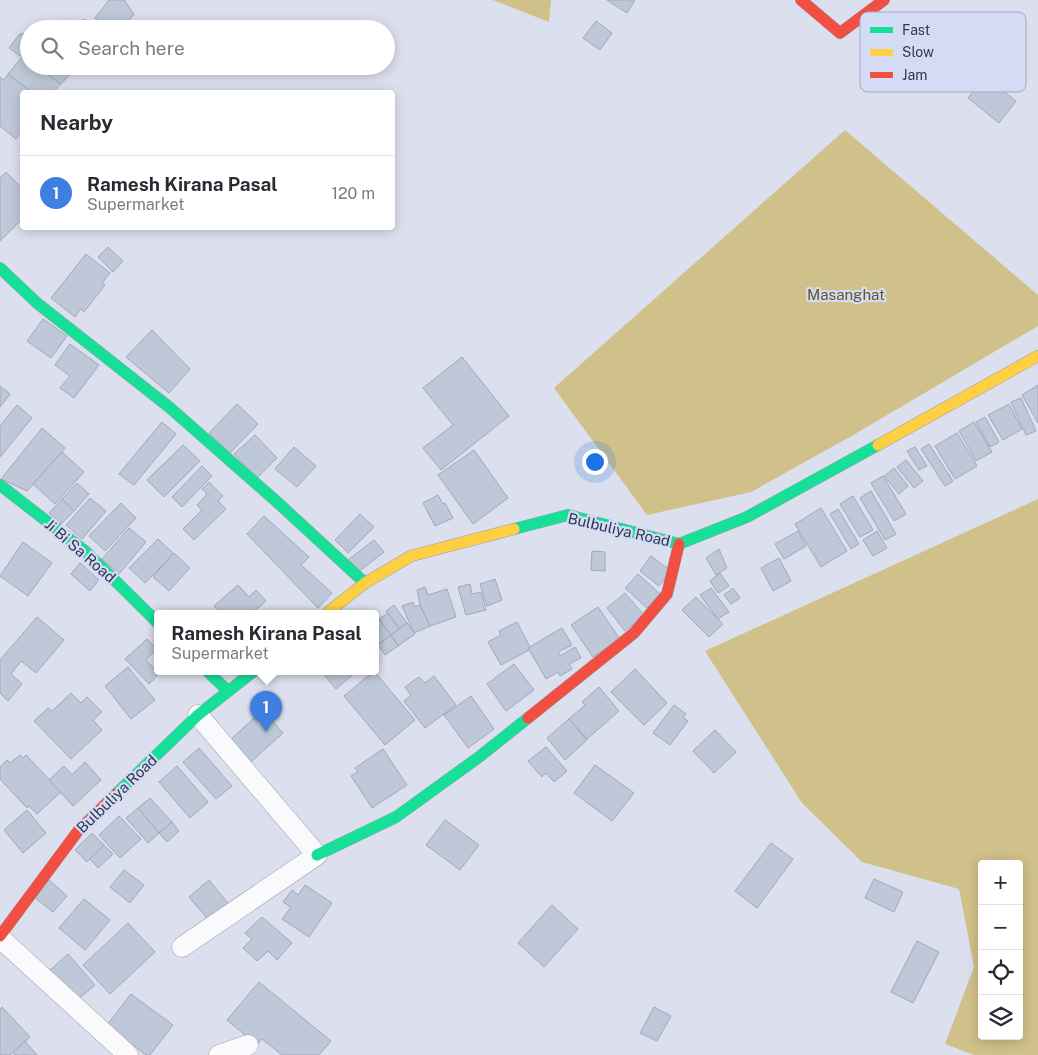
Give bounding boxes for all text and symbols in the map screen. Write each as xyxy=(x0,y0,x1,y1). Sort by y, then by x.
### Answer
legend xyxy=(860,12,1026,92)
search box xyxy=(20,20,395,75)
text: Fast xyxy=(902,22,930,38)
icon: search xyxy=(38,34,66,62)
text: Search here xyxy=(78,37,185,59)
text: Slow xyxy=(902,44,934,60)
text: Jam xyxy=(902,67,927,83)
text: Nearby xyxy=(40,110,113,135)
text: Ramesh Kirana Pasal xyxy=(87,173,278,195)
text: 1 xyxy=(53,184,59,203)
text: 120 m xyxy=(331,184,375,203)
text: Supermarket xyxy=(87,195,184,214)
park label: Masanghat xyxy=(807,286,885,303)
your location xyxy=(582,449,608,475)
street label: Bulbuliya Road xyxy=(566,509,672,550)
street label: Ji Bi Sa Road xyxy=(42,515,119,586)
popup xyxy=(154,610,379,675)
text: Ramesh Kirana Pasal xyxy=(171,622,362,644)
text: Supermarket xyxy=(171,644,269,663)
pin: 1 xyxy=(250,691,282,732)
street label: Bulbuliya Road xyxy=(73,751,160,836)
map controls xyxy=(978,860,1023,1040)
button: + xyxy=(978,860,1023,905)
button: − xyxy=(978,905,1023,950)
button: locate xyxy=(978,950,1023,995)
button: layers xyxy=(978,995,1023,1040)

